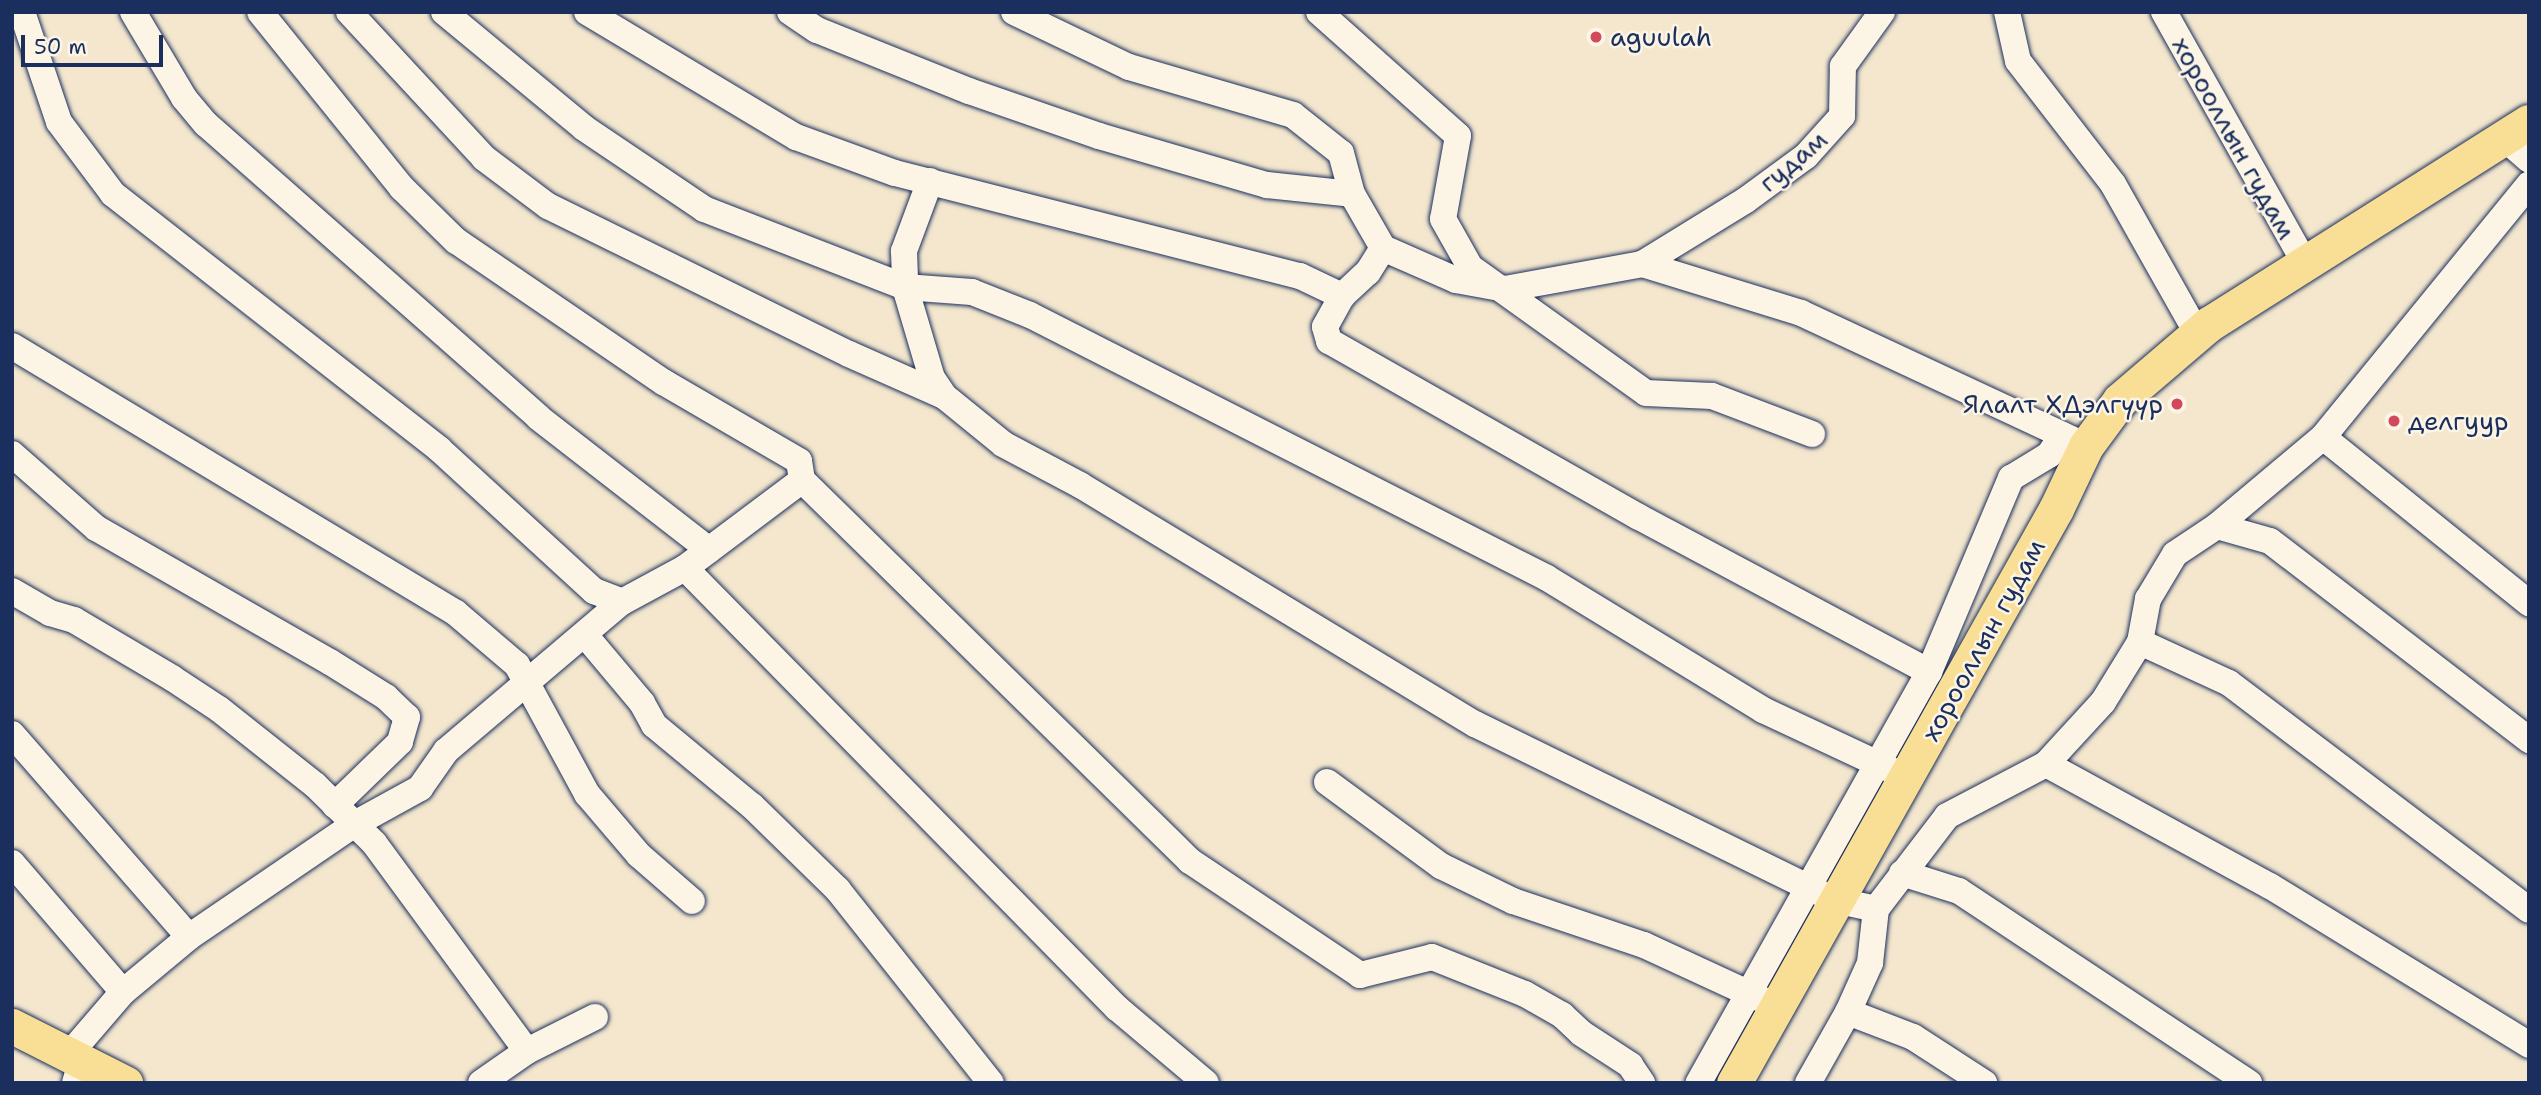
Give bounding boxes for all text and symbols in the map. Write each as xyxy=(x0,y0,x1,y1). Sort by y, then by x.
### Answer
scale bar xyxy=(24,21,166,65)
place label: aguulah xyxy=(1610,21,1712,53)
marker: aguulah xyxy=(1588,29,1604,45)
street label: хорооллын гудам xyxy=(2166,31,2302,245)
text: 50 m xyxy=(34,33,87,61)
street label: гудам xyxy=(1753,124,1833,198)
place label: Ялалт ХДэлгүүр xyxy=(1963,388,2163,420)
marker: Ялалт ХДэлгүүр xyxy=(2169,396,2185,412)
place label: делгуур xyxy=(2408,405,2509,437)
marker: делгуур xyxy=(2386,413,2402,429)
street label: хорооллын гудам xyxy=(1915,533,2051,747)

